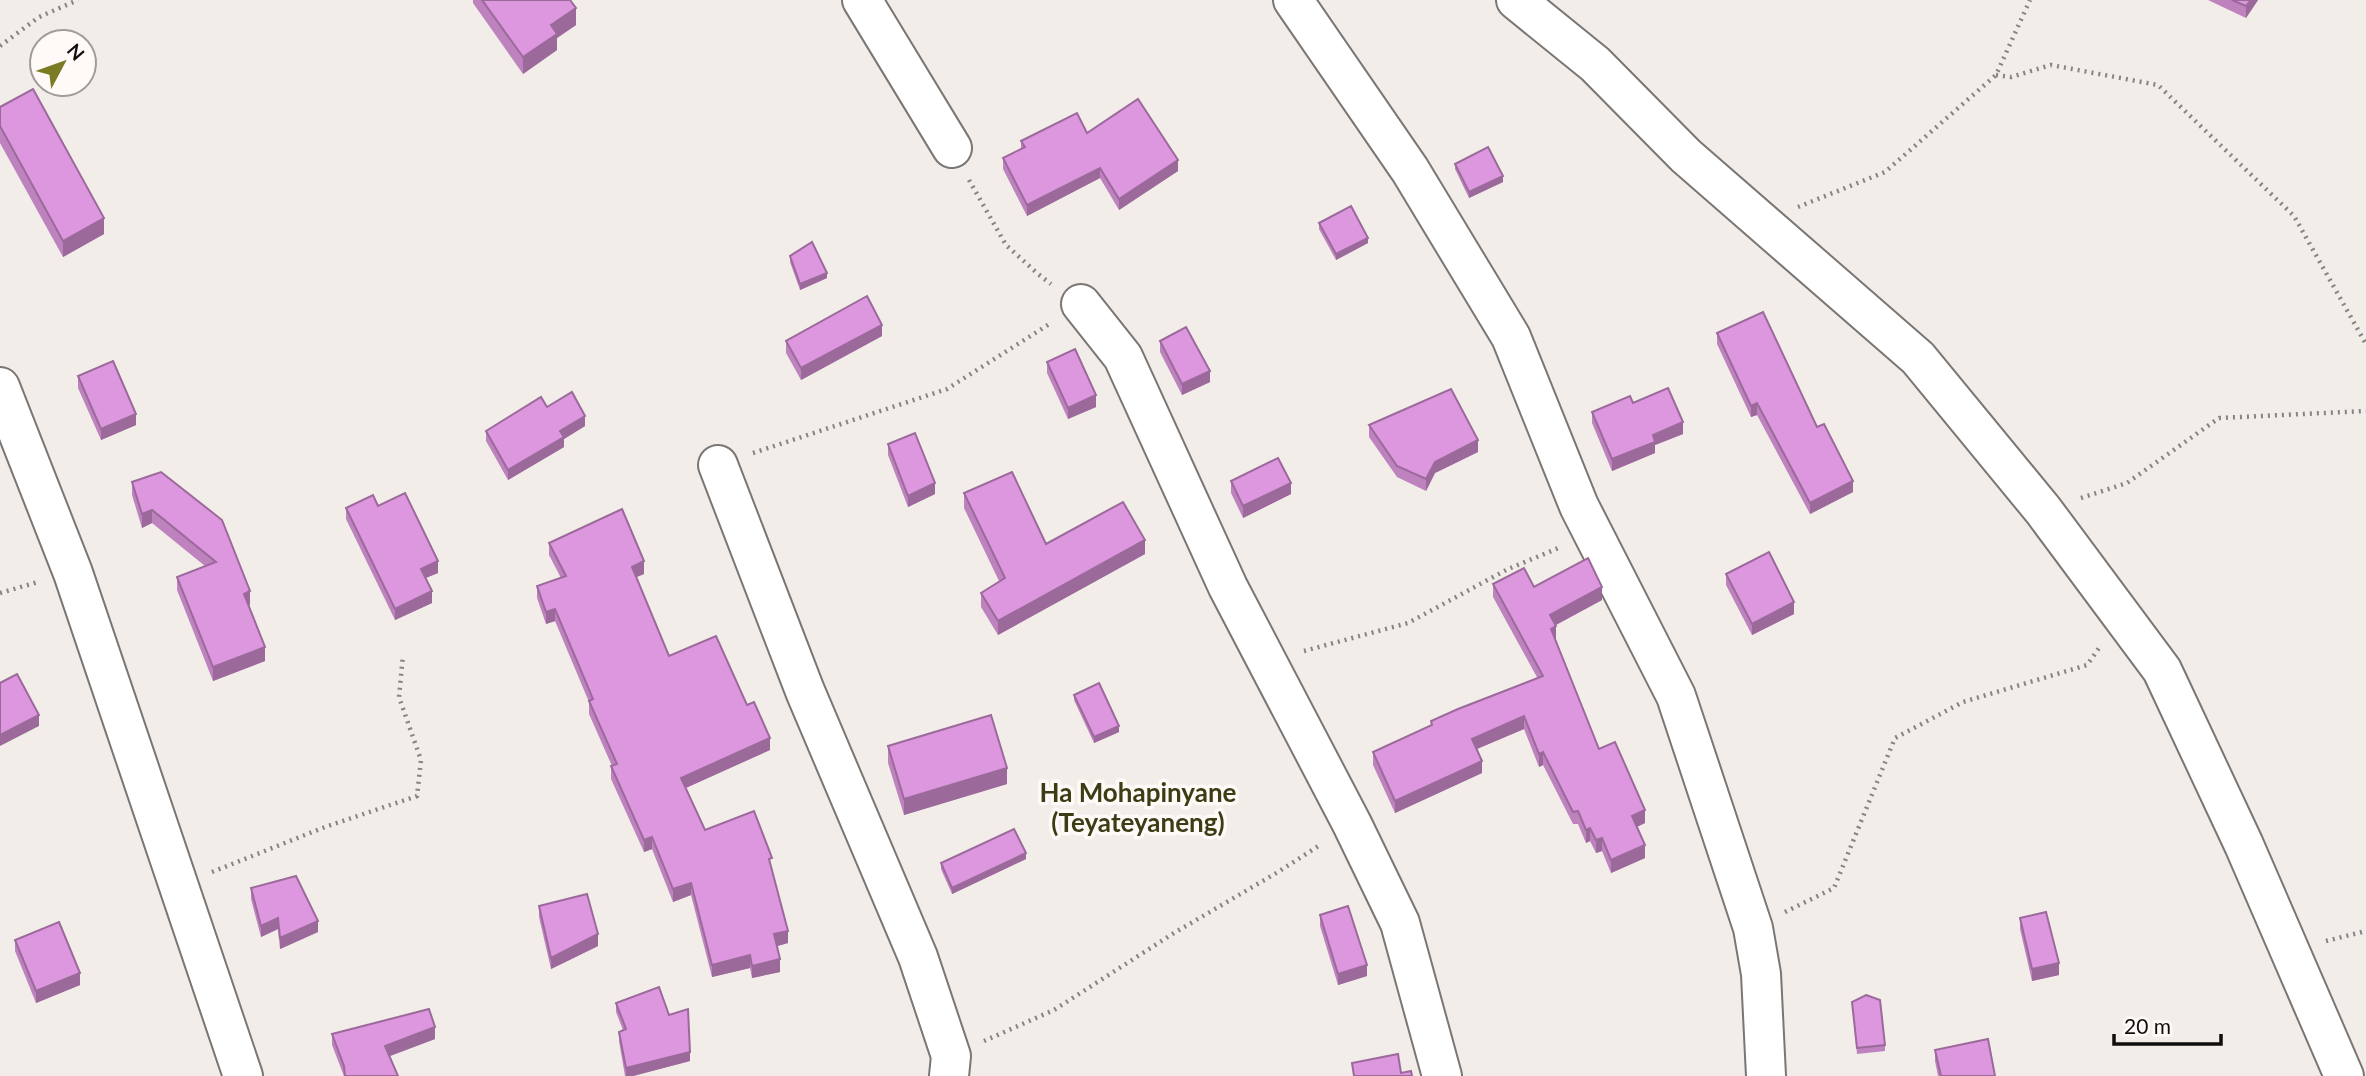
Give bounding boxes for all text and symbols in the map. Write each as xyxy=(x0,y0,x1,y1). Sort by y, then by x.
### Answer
north arrow xyxy=(28,28,98,98)
text: N xyxy=(63,38,90,65)
district label: Ha Mohapinyane (Teyateyaneng) xyxy=(1039,776,1237,838)
scale bar xyxy=(2114,1002,2221,1046)
text: 20 m xyxy=(2124,1013,2171,1038)

